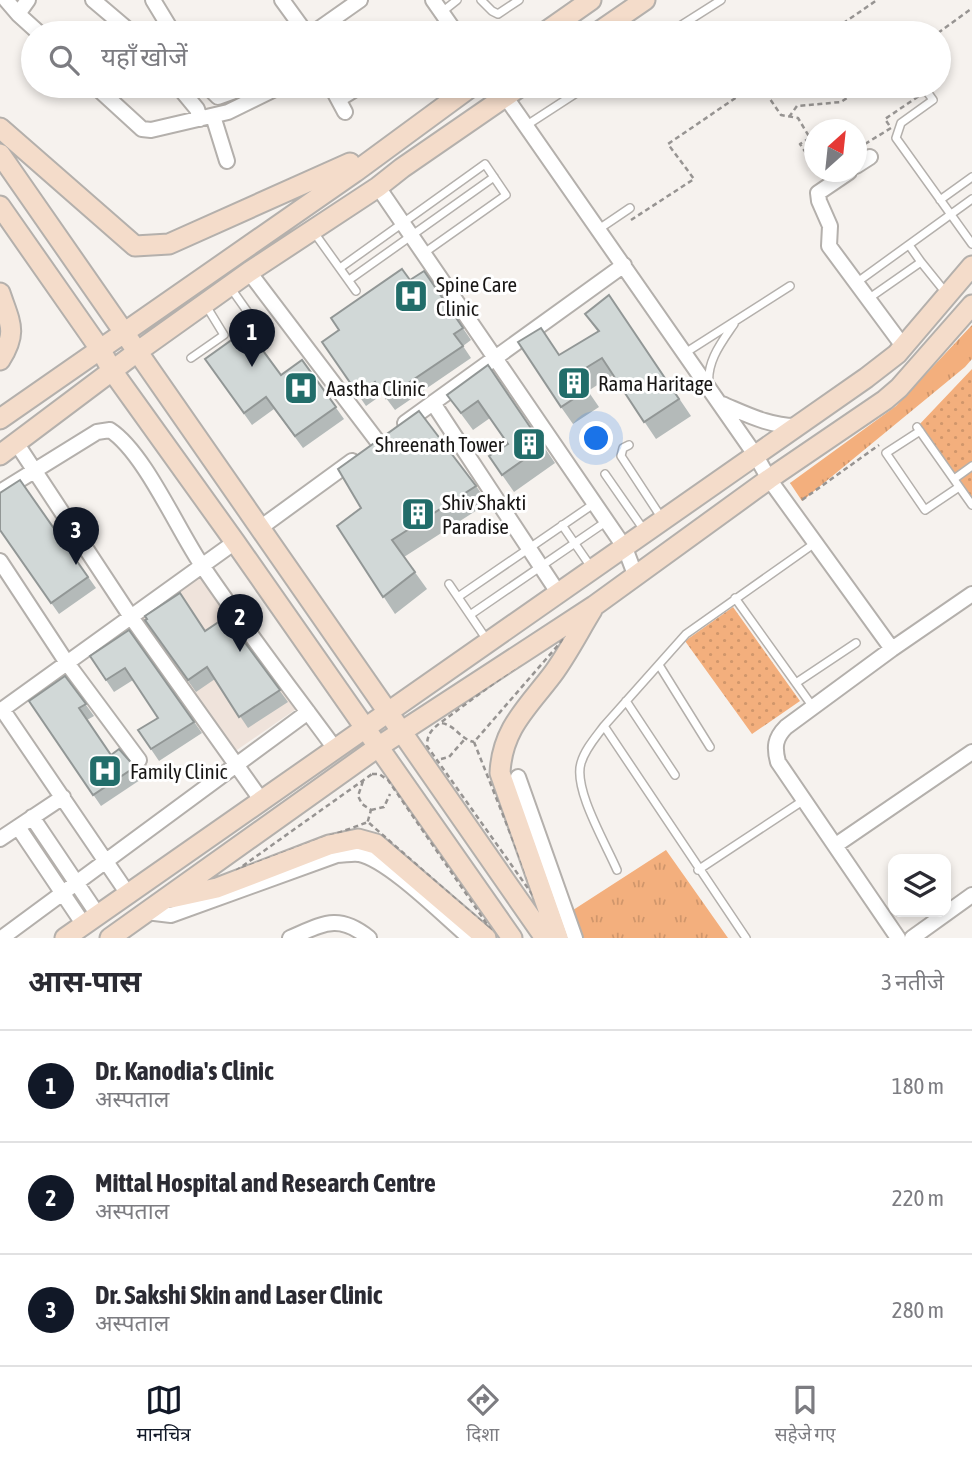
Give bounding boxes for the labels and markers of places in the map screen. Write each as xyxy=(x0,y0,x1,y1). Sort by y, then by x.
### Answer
place label: Spine Care Clinic xyxy=(436,272,517,320)
hospital icon: Spine Care Clinic xyxy=(392,277,430,315)
pin: 1 xyxy=(229,309,275,367)
building icon: Rama Haritage xyxy=(555,364,593,402)
hospital icon: Aastha Clinic xyxy=(282,369,320,407)
place label: Rama Haritage xyxy=(598,371,713,395)
place label: Aastha Clinic xyxy=(326,376,425,400)
building icon: Shreenath Tower xyxy=(510,425,548,463)
place label: Shreenath Tower xyxy=(375,432,505,456)
place label: Shiv Shakti Paradise xyxy=(442,490,526,538)
building icon: Shiv Shakti Paradise xyxy=(399,495,437,533)
pin: 3 xyxy=(53,507,99,565)
pin: 2 xyxy=(217,594,263,652)
hospital icon: Family Clinic xyxy=(86,752,124,790)
place label: Family Clinic xyxy=(130,759,228,783)

